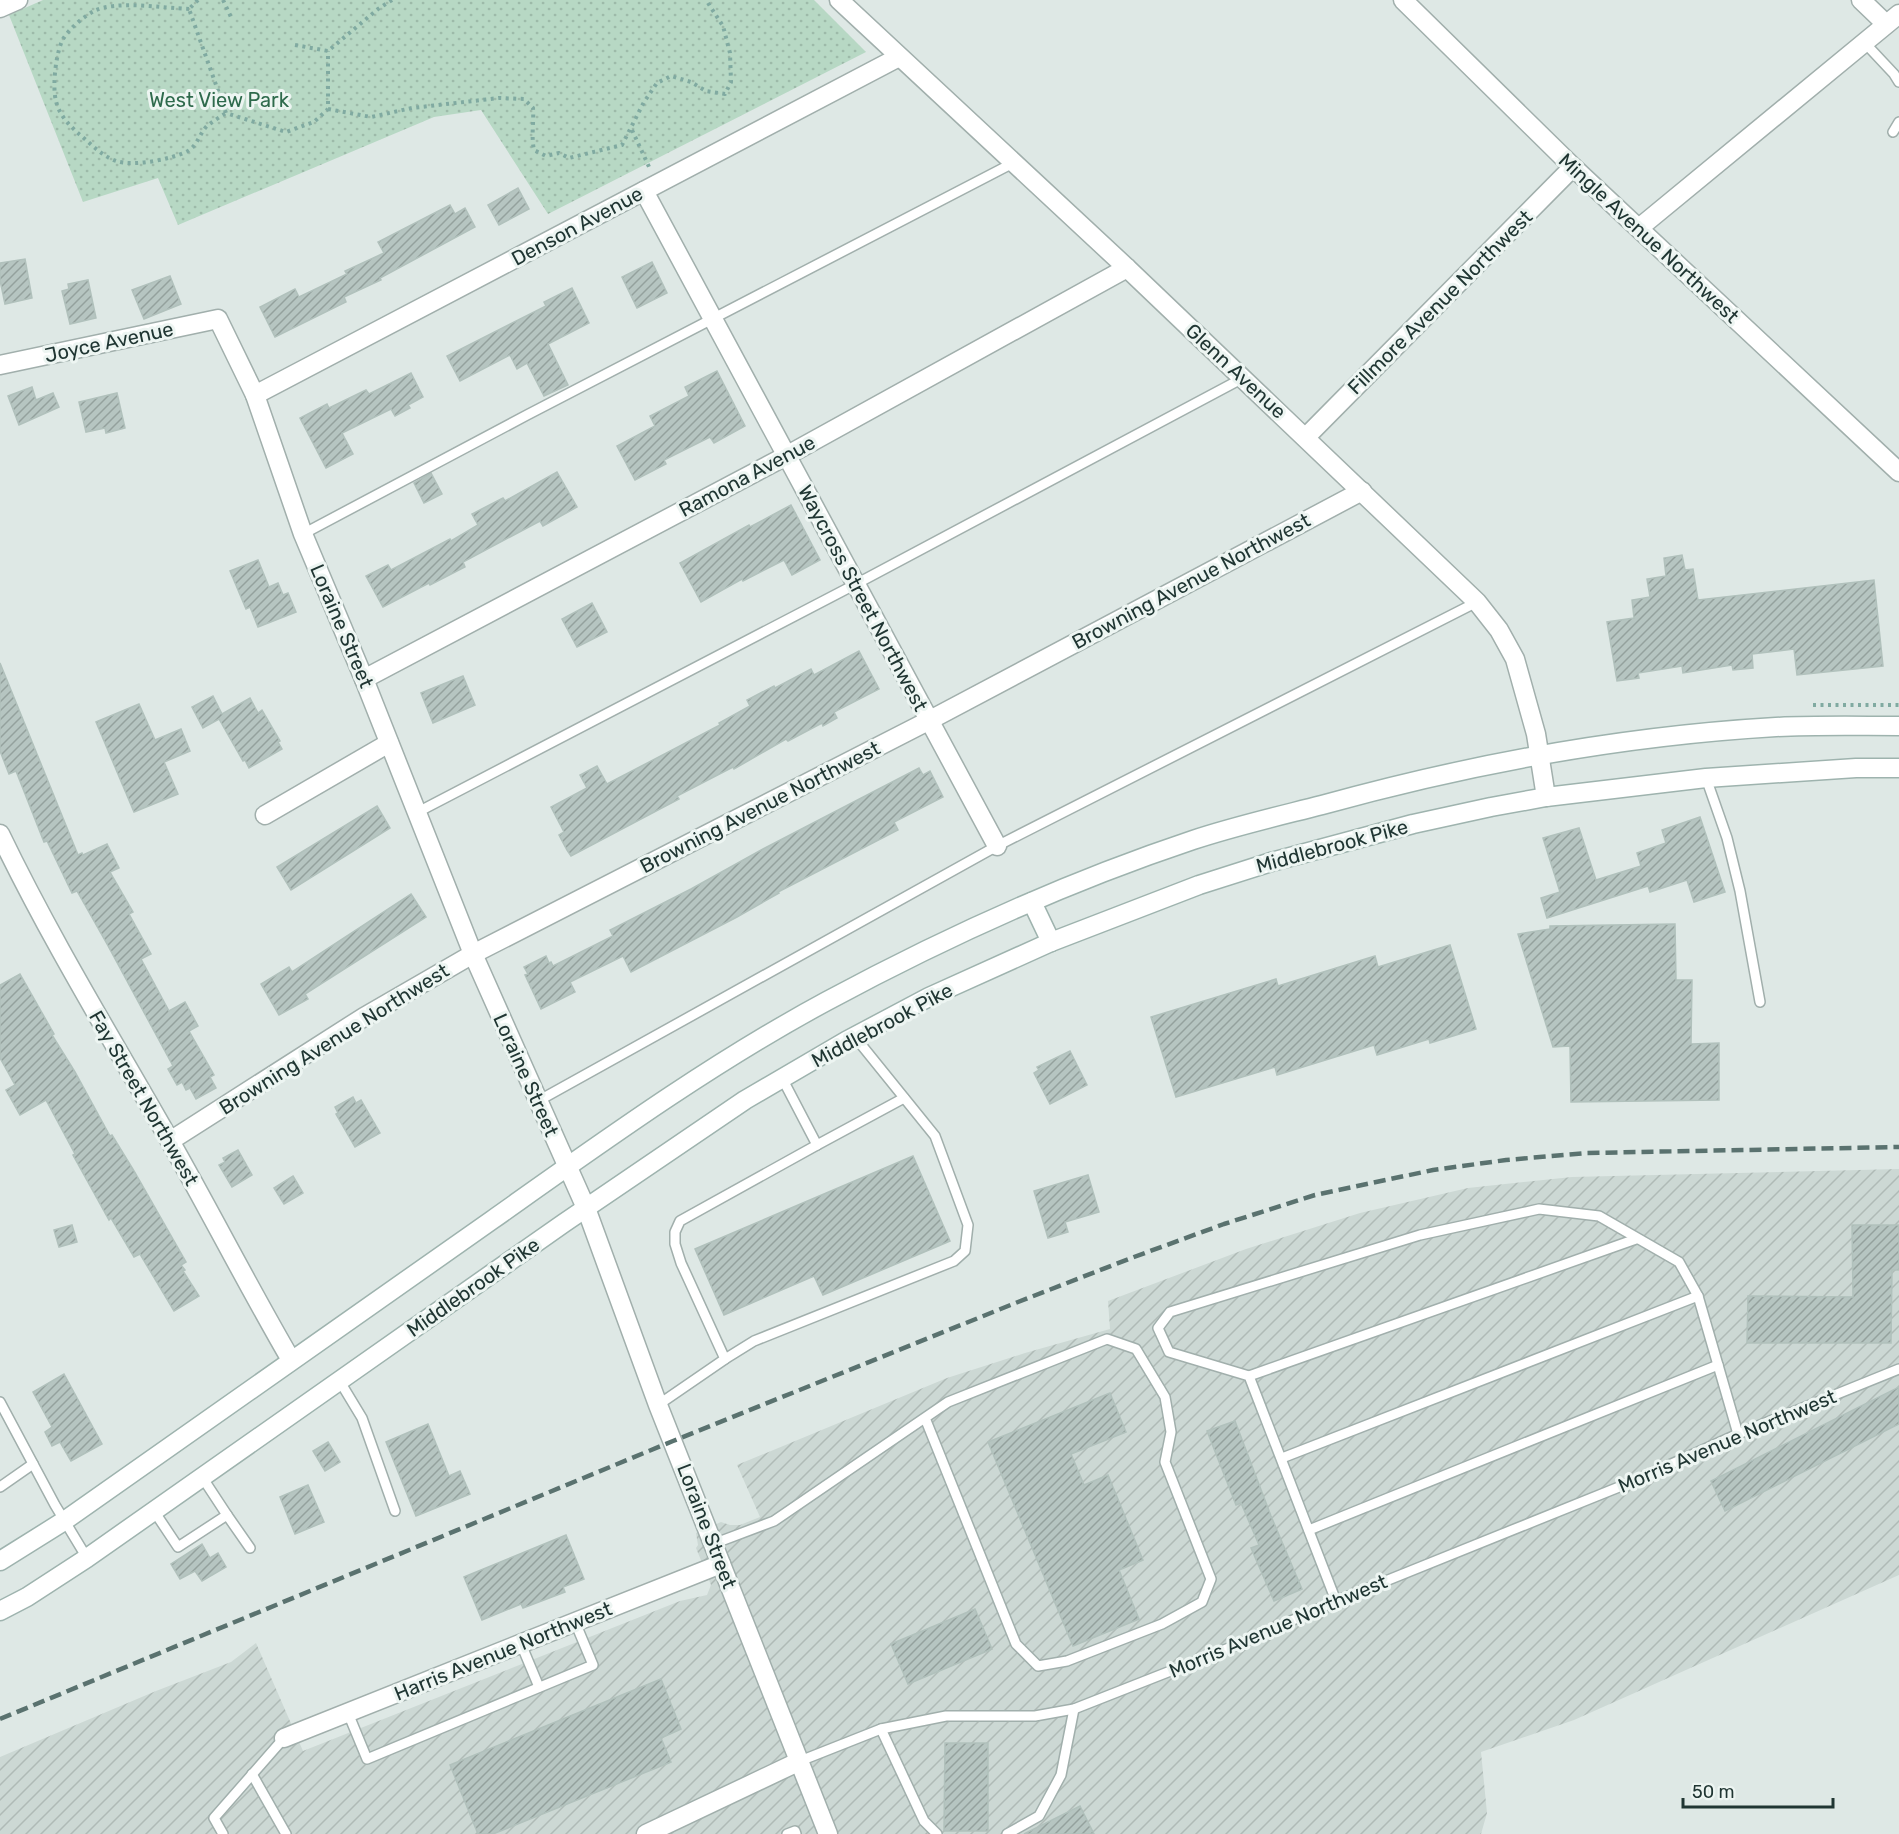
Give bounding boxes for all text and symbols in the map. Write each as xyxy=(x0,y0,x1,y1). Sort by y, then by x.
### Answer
park label: West View Park xyxy=(149,88,290,112)
street label: Mingle Avenue Northwest xyxy=(1554,148,1744,328)
street label: Denson Avenue xyxy=(507,181,647,271)
street label: Fillmore Avenue Northwest xyxy=(1343,205,1537,399)
street label: Joyce Avenue xyxy=(42,317,176,367)
street label: Glenn Avenue xyxy=(1181,318,1291,424)
street label: Ramona Avenue xyxy=(675,430,819,522)
street label: Waycross Street Northwest xyxy=(793,481,933,715)
street label: Browning Avenue Northwest xyxy=(1068,508,1314,654)
street label: Loraine Street xyxy=(305,561,379,692)
street label: Browning Avenue Northwest xyxy=(636,736,884,878)
street label: Middlebrook Pike xyxy=(1253,814,1411,878)
street label: Browning Avenue Northwest xyxy=(215,958,453,1120)
street label: Middlebrook Pike xyxy=(807,978,957,1072)
street label: Fay Street Northwest xyxy=(84,1006,204,1190)
street label: Loraine Street xyxy=(488,1010,564,1140)
street label: Middlebrook Pike xyxy=(402,1232,544,1342)
street label: Morris Avenue Northwest xyxy=(1614,1384,1840,1498)
street label: Loraine Street xyxy=(672,1460,742,1592)
street label: Morris Avenue Northwest xyxy=(1165,1569,1391,1683)
street label: Harris Avenue Northwest xyxy=(391,1596,616,1706)
scale bar xyxy=(1683,1771,1833,1809)
text: 50 m xyxy=(1692,1781,1735,1803)

